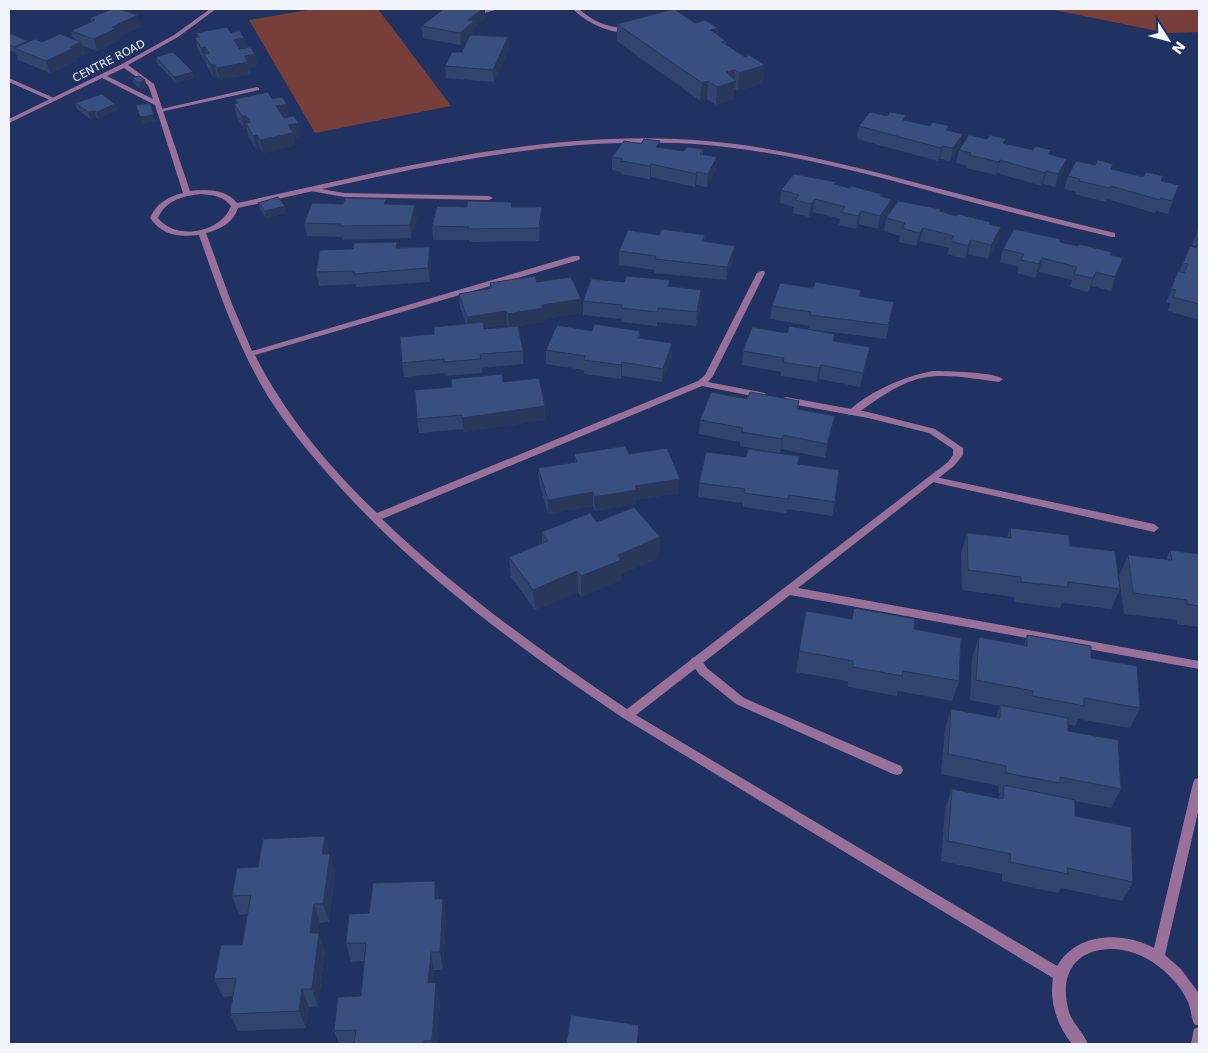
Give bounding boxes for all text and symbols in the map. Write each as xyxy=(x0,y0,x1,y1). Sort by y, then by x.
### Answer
north arrow xyxy=(1143,15,1193,65)
street label: CENTRE ROAD xyxy=(71,37,147,85)
text: N xyxy=(1169,38,1188,57)

